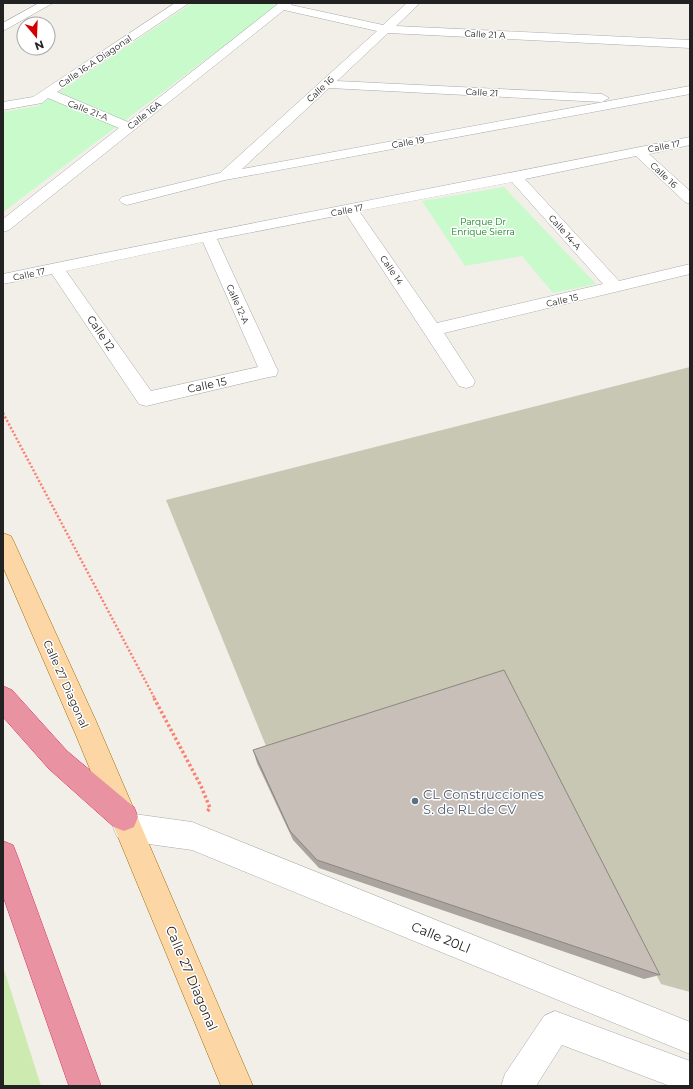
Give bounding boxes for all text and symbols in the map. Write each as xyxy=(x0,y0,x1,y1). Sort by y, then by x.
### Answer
north arrow xyxy=(16,16,56,56)
street label: Calle 21 A xyxy=(464,27,507,41)
street label: Calle 16-A Diagonal xyxy=(56,32,134,90)
text: N xyxy=(33,37,46,54)
street label: Calle 16 xyxy=(304,73,336,104)
street label: Calle 21 xyxy=(465,86,499,98)
street label: Calle 21-A xyxy=(66,97,110,123)
street label: Calle 16A xyxy=(125,98,163,131)
street label: Calle 19 xyxy=(391,134,426,150)
street label: Calle 17 xyxy=(647,137,681,155)
street label: Calle 16 xyxy=(648,160,680,191)
street label: Calle 17 xyxy=(330,201,364,219)
street label: Calle 14-A xyxy=(546,212,584,252)
park label: Parque Dr Enrique Sierra xyxy=(451,216,515,237)
street label: Calle 14 xyxy=(378,253,406,287)
street label: Calle 17 xyxy=(12,265,46,283)
street label: Calle 12-A xyxy=(224,282,252,326)
street label: Calle 15 xyxy=(545,291,579,309)
street label: Calle 12 xyxy=(84,313,118,353)
street label: Calle 15 xyxy=(186,374,228,396)
street label: Calle 27 Diagonal xyxy=(40,638,92,730)
place label: CL Construcciones S. de RL de CV xyxy=(423,786,544,817)
marker: CL Construcciones S. de RL de CV xyxy=(410,796,420,806)
street label: Calle 20Ll xyxy=(409,918,473,956)
street label: Calle 27 Diagonal xyxy=(163,923,221,1033)

